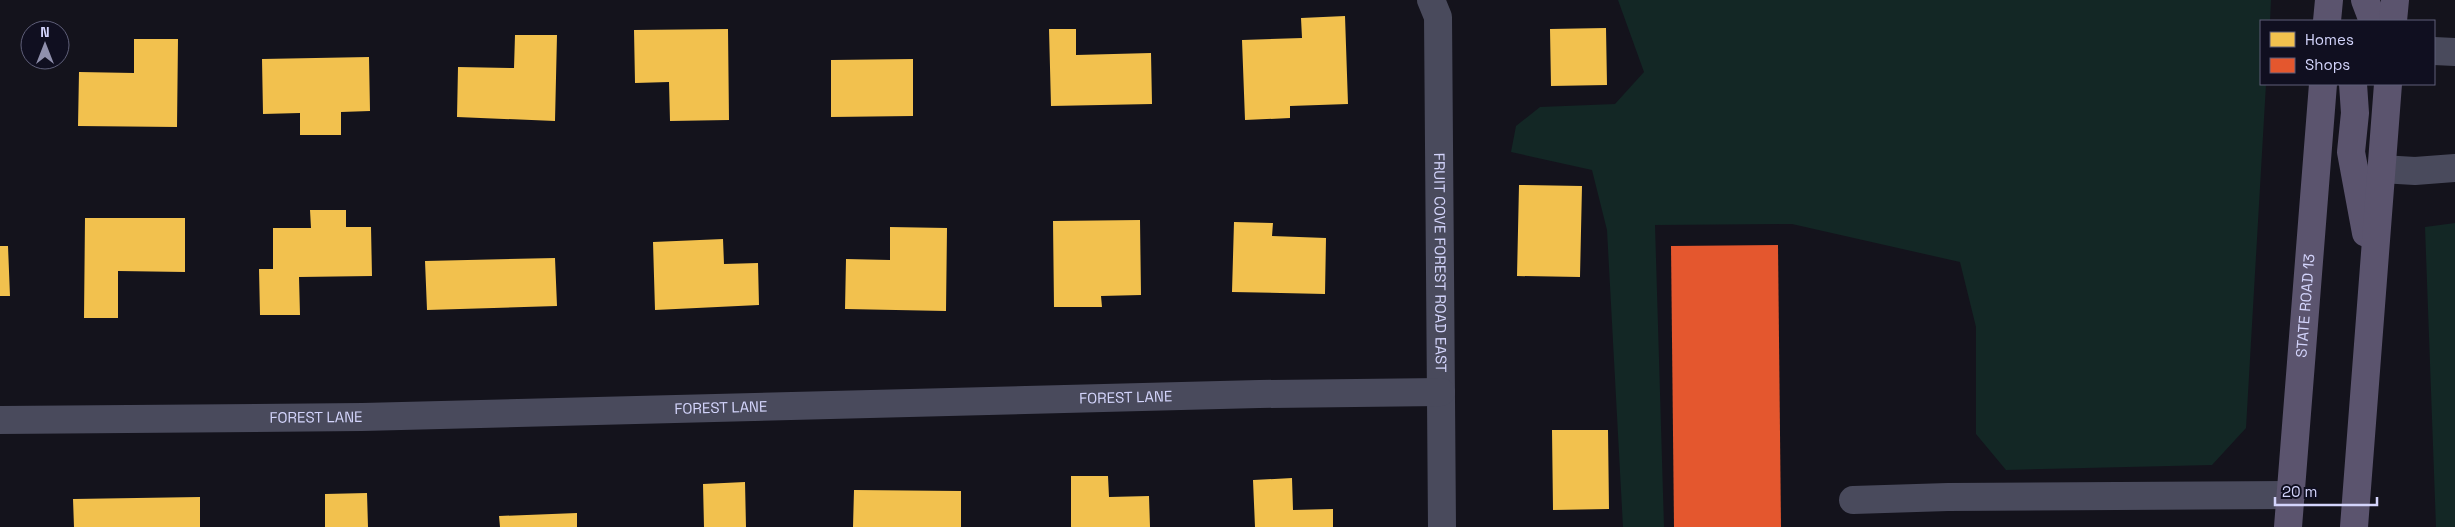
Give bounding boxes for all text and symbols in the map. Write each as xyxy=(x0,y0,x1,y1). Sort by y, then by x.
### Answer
north arrow xyxy=(20,20,70,70)
legend xyxy=(2260,20,2435,85)
text: N xyxy=(40,23,50,41)
text: Homes xyxy=(2305,30,2354,49)
text: Shops xyxy=(2305,55,2350,74)
street label: FRUIT COVE FOREST ROAD EAST xyxy=(1430,153,1451,373)
street label: STATE ROAD 13 xyxy=(2291,253,2319,358)
street label: FOREST LANE xyxy=(1079,386,1172,408)
street label: FOREST LANE xyxy=(674,397,768,418)
street label: FOREST LANE xyxy=(269,407,363,427)
scale bar xyxy=(2275,474,2378,506)
text: 20 m xyxy=(2282,482,2317,501)

